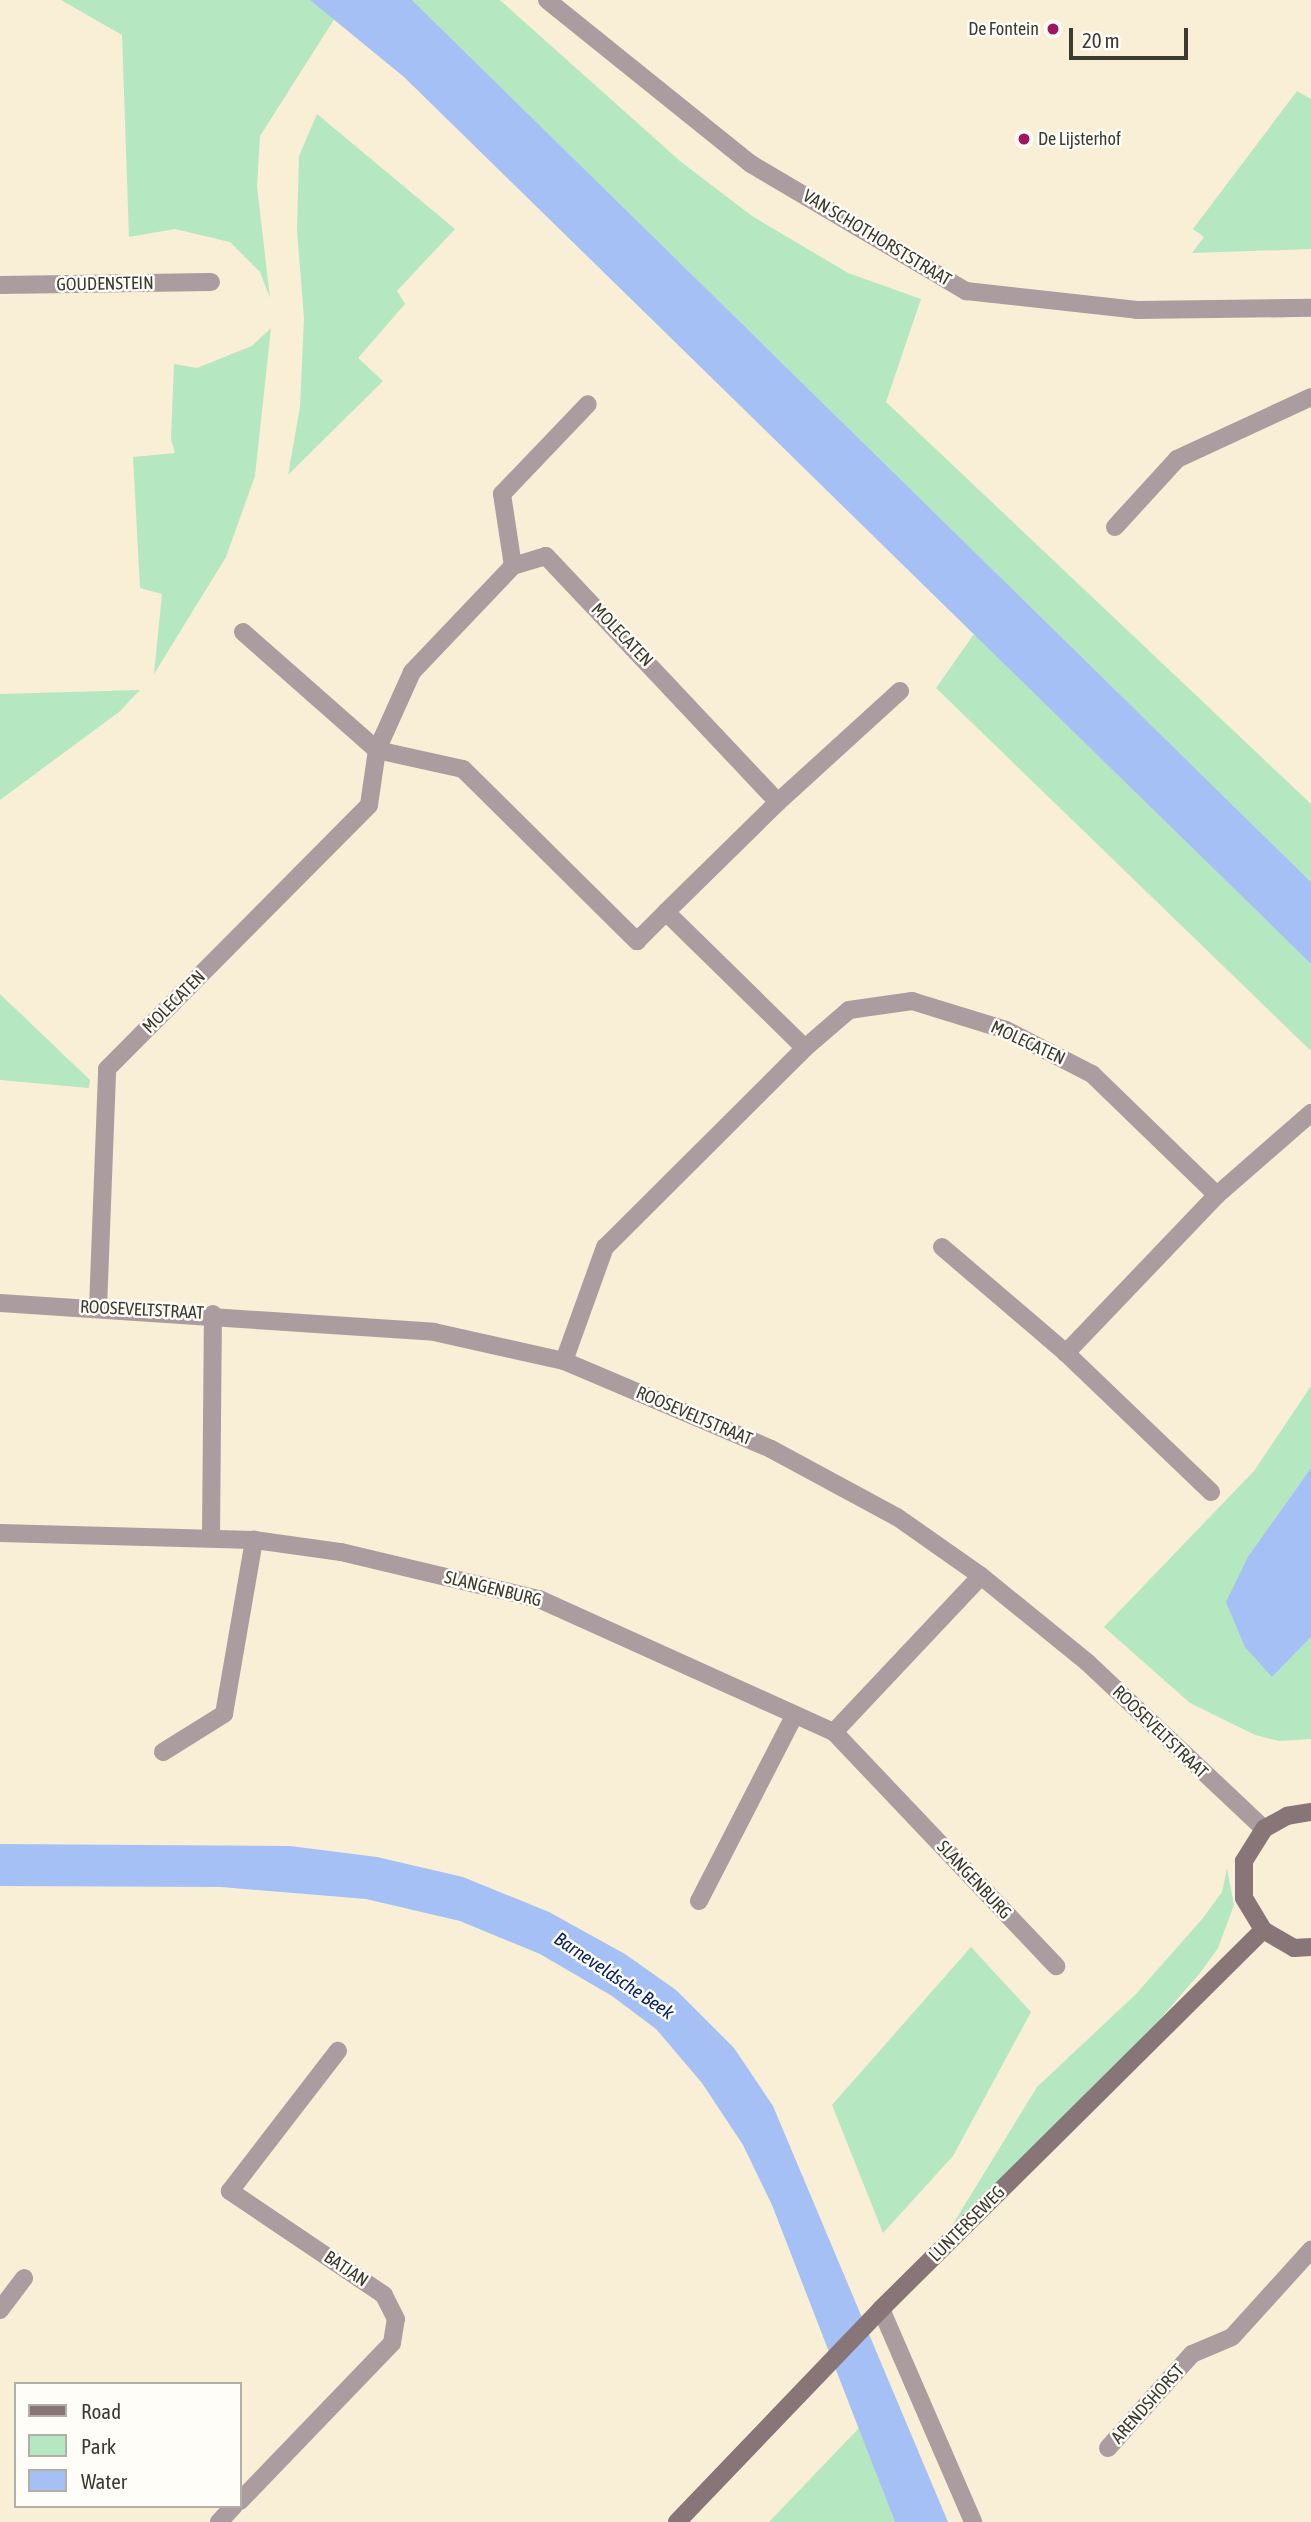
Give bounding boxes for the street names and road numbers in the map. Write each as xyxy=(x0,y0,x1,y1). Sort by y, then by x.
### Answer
street label: VAN SCHOTHORSTSTRAAT xyxy=(799,185,955,291)
street label: GOUDENSTEIN xyxy=(56,272,154,296)
street label: MOLECATEN xyxy=(587,599,657,671)
street label: MOLECATEN xyxy=(138,966,210,1038)
street label: MOLECATEN xyxy=(987,1016,1069,1070)
street label: ROOSEVELTSTRAAT xyxy=(79,1296,205,1324)
street label: ROOSEVELTSTRAAT xyxy=(633,1382,755,1450)
street label: SLANGENBURG xyxy=(442,1567,544,1611)
street label: ROOSEVELTSTRAAT xyxy=(1108,1681,1212,1783)
street label: SLANGENBURG xyxy=(932,1836,1016,1924)
street label: LUNTERSEWEG xyxy=(925,2182,1009,2266)
street label: BATJAN xyxy=(320,2246,372,2292)
street label: ARENDSHORST xyxy=(1107,2360,1189,2448)

